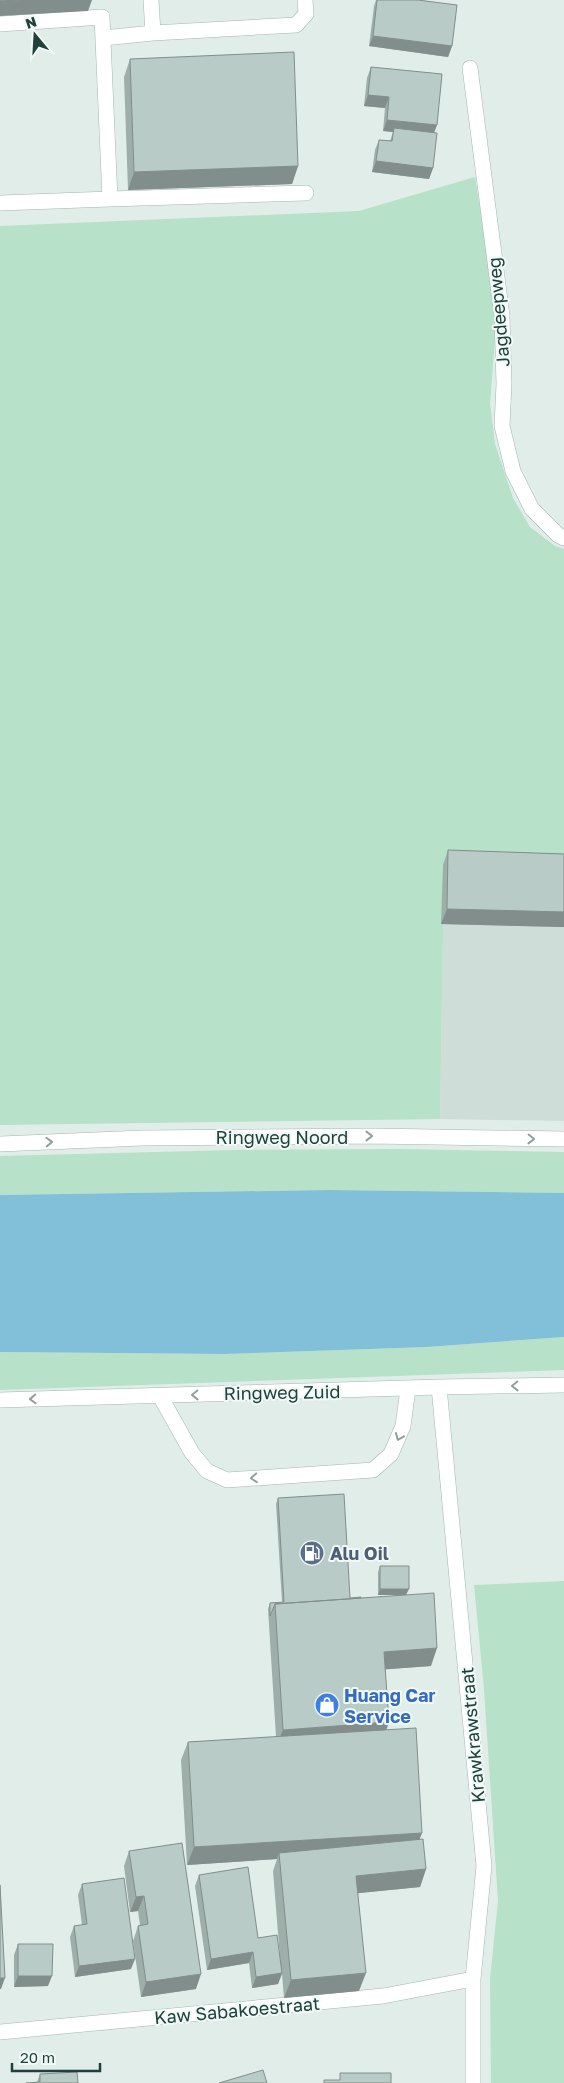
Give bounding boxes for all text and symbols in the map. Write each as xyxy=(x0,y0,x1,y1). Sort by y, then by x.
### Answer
north arrow xyxy=(10,10,60,60)
text: N xyxy=(23,12,39,32)
street label: Jagdeepweg xyxy=(482,256,514,368)
street label: Ringweg Noord xyxy=(216,1126,348,1148)
one-way arrow xyxy=(365,1131,373,1141)
one-way arrow xyxy=(528,1134,535,1144)
one-way arrow xyxy=(45,1137,53,1147)
street label: Ringweg Zuid xyxy=(223,1380,341,1404)
one-way arrow xyxy=(511,1381,519,1391)
one-way arrow xyxy=(191,1389,199,1400)
one-way arrow xyxy=(29,1394,37,1405)
one-way arrow xyxy=(394,1432,405,1441)
one-way arrow xyxy=(250,1472,258,1483)
fuel station icon: Alu Oil xyxy=(299,1540,325,1566)
place label: Alu Oil xyxy=(330,1542,389,1564)
street label: Krawkrawstraat xyxy=(455,1666,489,1804)
place label: Huang Car Service xyxy=(344,1684,436,1727)
shop icon: Huang Car Service xyxy=(314,1692,340,1718)
street label: Kaw Sabakoestraat xyxy=(153,1992,321,2028)
scale bar xyxy=(12,2040,100,2072)
text: 20 m xyxy=(20,2048,55,2066)

